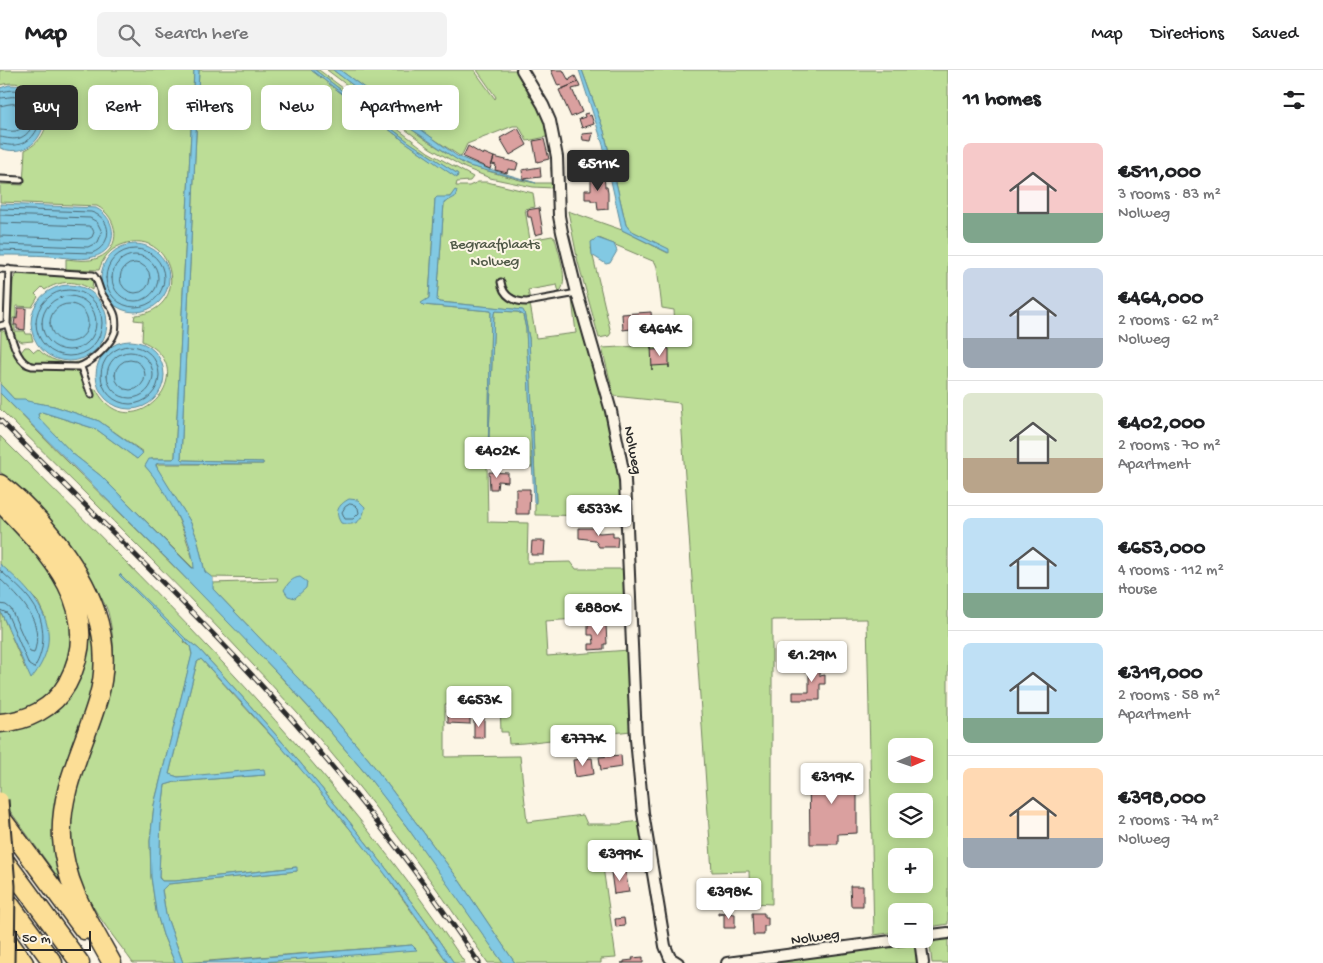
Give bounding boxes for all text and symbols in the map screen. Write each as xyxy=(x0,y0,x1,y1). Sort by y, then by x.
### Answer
search box xyxy=(97,12,447,57)
text: Map xyxy=(25,20,67,49)
icon: search xyxy=(115,21,143,49)
text: Search here xyxy=(155,23,248,46)
text: Map xyxy=(1091,24,1123,45)
text: Directions xyxy=(1151,24,1224,45)
text: Saved xyxy=(1252,24,1298,45)
chip: Buy xyxy=(15,85,78,130)
chip: Rent xyxy=(88,85,158,130)
chip: Filters xyxy=(168,85,251,130)
chip: New xyxy=(261,85,332,130)
chip: Apartment xyxy=(342,85,459,130)
icon: filters xyxy=(1280,86,1308,114)
text: 11 homes xyxy=(963,88,1041,113)
pin: €511K xyxy=(563,150,633,192)
text: €511K xyxy=(578,156,618,175)
text: €511,000 xyxy=(1118,161,1201,186)
icon: home xyxy=(1003,163,1063,223)
text: 3 rooms · 83 m² xyxy=(1118,186,1221,205)
text: Nolweg xyxy=(1118,205,1170,224)
park label: Begraafplaats Nolweg xyxy=(449,236,540,271)
text: €464,000 xyxy=(1118,287,1203,312)
icon: home xyxy=(1003,288,1063,348)
text: 2 rooms · 62 m² xyxy=(1118,312,1219,331)
pin: €464K xyxy=(625,314,695,357)
text: €464K xyxy=(639,321,681,340)
text: Nolweg xyxy=(1118,331,1170,350)
text: €402,000 xyxy=(1118,412,1205,437)
icon: home xyxy=(1003,413,1063,473)
street label: Nolweg xyxy=(619,425,646,476)
pin: €402K xyxy=(462,436,532,479)
text: 2 rooms · 70 m² xyxy=(1118,437,1221,456)
text: €402K xyxy=(476,443,518,462)
text: Apartment xyxy=(1118,456,1190,475)
pin: €533K xyxy=(564,494,634,537)
text: €533K xyxy=(577,501,621,520)
text: €653,000 xyxy=(1118,537,1205,562)
icon: home xyxy=(1003,538,1063,598)
text: 4 rooms · 112 m² xyxy=(1118,562,1224,581)
text: House xyxy=(1118,581,1157,600)
pin: €880K xyxy=(563,594,633,636)
text: €880K xyxy=(576,600,620,619)
pin: €1.29M xyxy=(771,640,853,683)
text: €1.29M xyxy=(788,647,836,666)
text: €319,000 xyxy=(1118,662,1203,687)
icon: home xyxy=(1003,663,1063,723)
pin: €653K xyxy=(444,686,514,728)
text: 2 rooms · 58 m² xyxy=(1118,687,1220,706)
text: €653K xyxy=(457,692,501,711)
text: Apartment xyxy=(1118,706,1190,725)
pin: €777K xyxy=(548,724,618,767)
text: €777K xyxy=(561,731,605,750)
north arrow xyxy=(888,738,932,782)
map controls xyxy=(888,738,933,948)
pin: €319K xyxy=(797,762,867,805)
text: €319K xyxy=(811,769,853,788)
text: €398,000 xyxy=(1118,787,1206,812)
icon: home xyxy=(1003,788,1063,848)
button: layers xyxy=(888,793,933,838)
text: 2 rooms · 74 m² xyxy=(1118,812,1219,831)
text: Nolweg xyxy=(1118,831,1170,850)
pin: €399K xyxy=(585,840,655,882)
text: €399K xyxy=(599,846,641,865)
button: + xyxy=(888,848,933,893)
pin: €398K xyxy=(694,878,764,920)
text: €398K xyxy=(707,884,751,903)
button: − xyxy=(888,903,933,948)
street label: Nolweg xyxy=(790,926,841,950)
scale bar xyxy=(15,928,91,951)
text: 50 m xyxy=(22,931,51,948)

